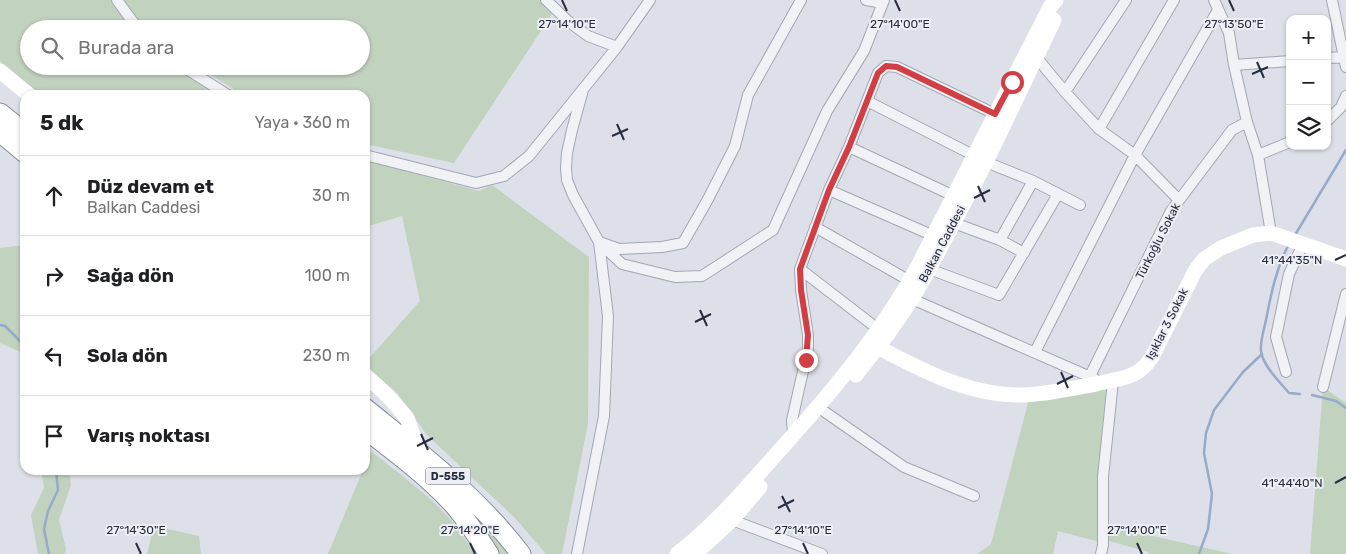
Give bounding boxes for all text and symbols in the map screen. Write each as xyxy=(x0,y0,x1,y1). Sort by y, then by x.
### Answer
map controls xyxy=(1286,15,1331,150)
button: + xyxy=(1286,15,1331,60)
text: 27°14'10"E xyxy=(538,17,596,31)
text: 27°14'00"E xyxy=(870,17,930,31)
text: 27°13'50"E xyxy=(1204,17,1264,31)
search box xyxy=(20,20,370,75)
icon: search xyxy=(38,34,66,62)
text: Burada ara xyxy=(78,36,174,59)
button: − xyxy=(1286,60,1331,105)
route start xyxy=(1001,71,1024,94)
button: layers xyxy=(1286,105,1331,150)
text: 5 dk xyxy=(40,110,84,135)
text: Yaya · 360 m xyxy=(255,113,350,132)
text: Düz devam et xyxy=(87,175,214,198)
icon: ahead xyxy=(40,182,68,210)
text: 30 m xyxy=(312,186,350,205)
text: Balkan Caddesi xyxy=(87,198,200,217)
street label: Türkoğlu Sokak xyxy=(1133,200,1184,282)
street label: Balkan Caddesi xyxy=(916,203,968,285)
text: 41°44'35"N xyxy=(1262,253,1322,267)
icon: right xyxy=(40,262,68,290)
text: Sağa dön xyxy=(87,264,174,287)
text: 100 m xyxy=(305,266,350,285)
street label: Işıklar 3 Sokak xyxy=(1143,285,1191,362)
icon: left xyxy=(40,342,68,370)
text: Sola dön xyxy=(87,344,168,367)
text: 230 m xyxy=(303,346,350,365)
route end xyxy=(795,349,818,372)
icon: arrive xyxy=(40,422,68,450)
text: Varış noktası xyxy=(87,424,210,447)
road number: D-555 xyxy=(426,468,470,484)
text: 41°44'40"N xyxy=(1261,476,1323,490)
text: 27°14'30"E xyxy=(106,523,166,537)
text: 27°14'20"E xyxy=(440,523,500,537)
text: 27°14'10"E xyxy=(774,523,832,537)
text: 27°14'00"E xyxy=(1107,523,1167,537)

